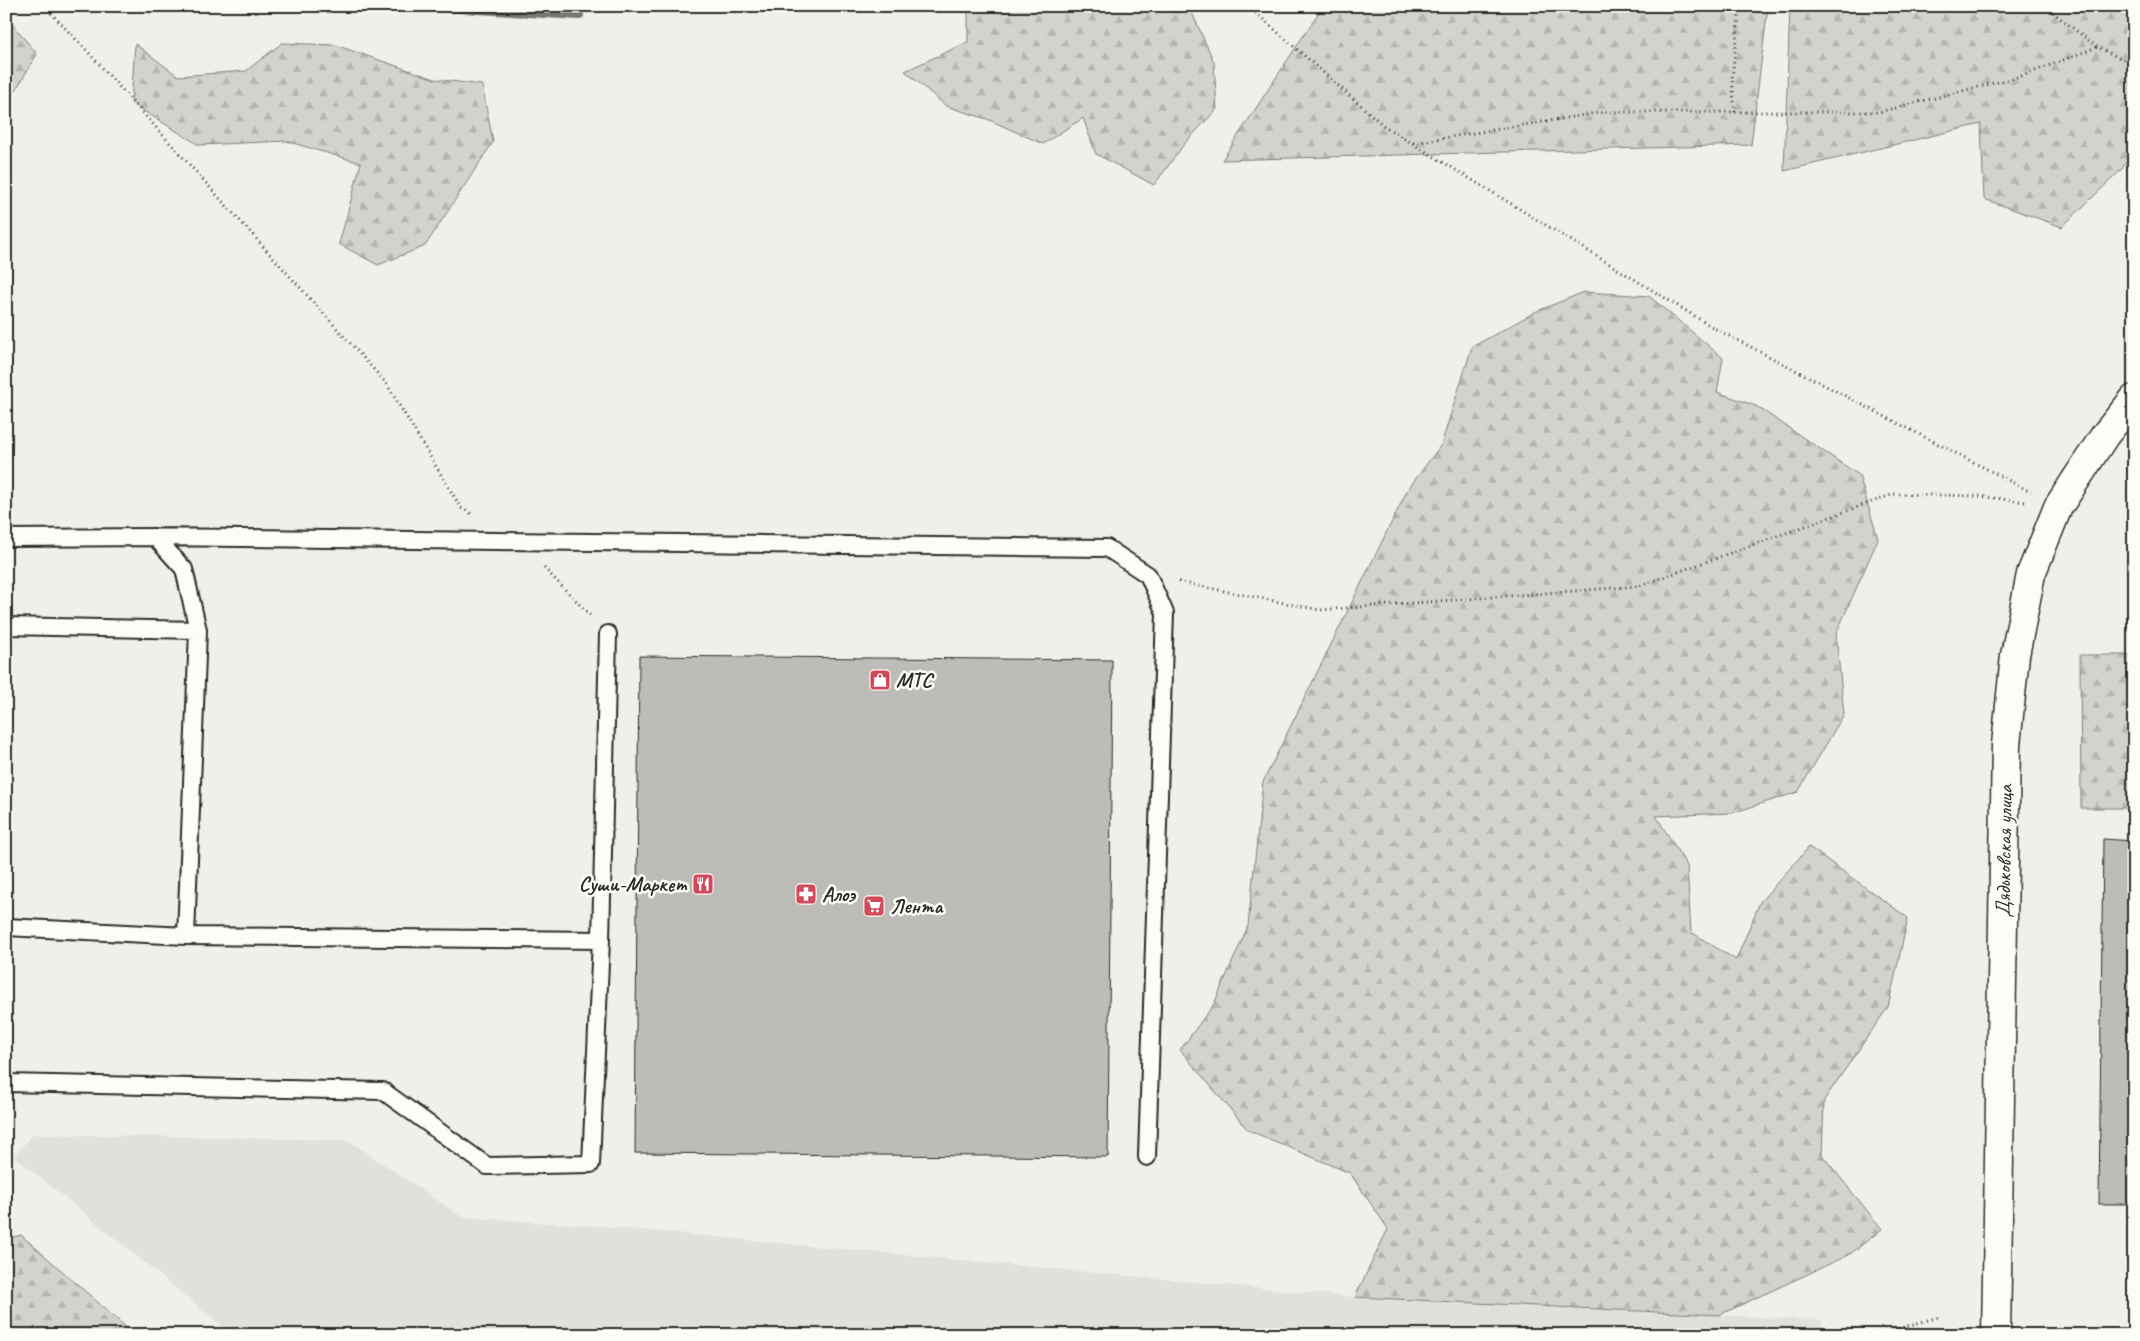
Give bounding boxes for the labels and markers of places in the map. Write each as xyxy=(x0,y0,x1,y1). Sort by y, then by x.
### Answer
place label: МТС xyxy=(896,667,935,693)
shop icon: МТС xyxy=(868,668,892,692)
place label: Суши-Маркет xyxy=(579,871,688,897)
restaurant icon: Суши-Маркет xyxy=(691,872,715,896)
place label: Алоэ xyxy=(822,881,856,907)
pharmacy icon: Алоэ xyxy=(794,882,818,906)
place label: Лента xyxy=(890,893,944,919)
supermarket icon: Лента xyxy=(862,894,886,918)

